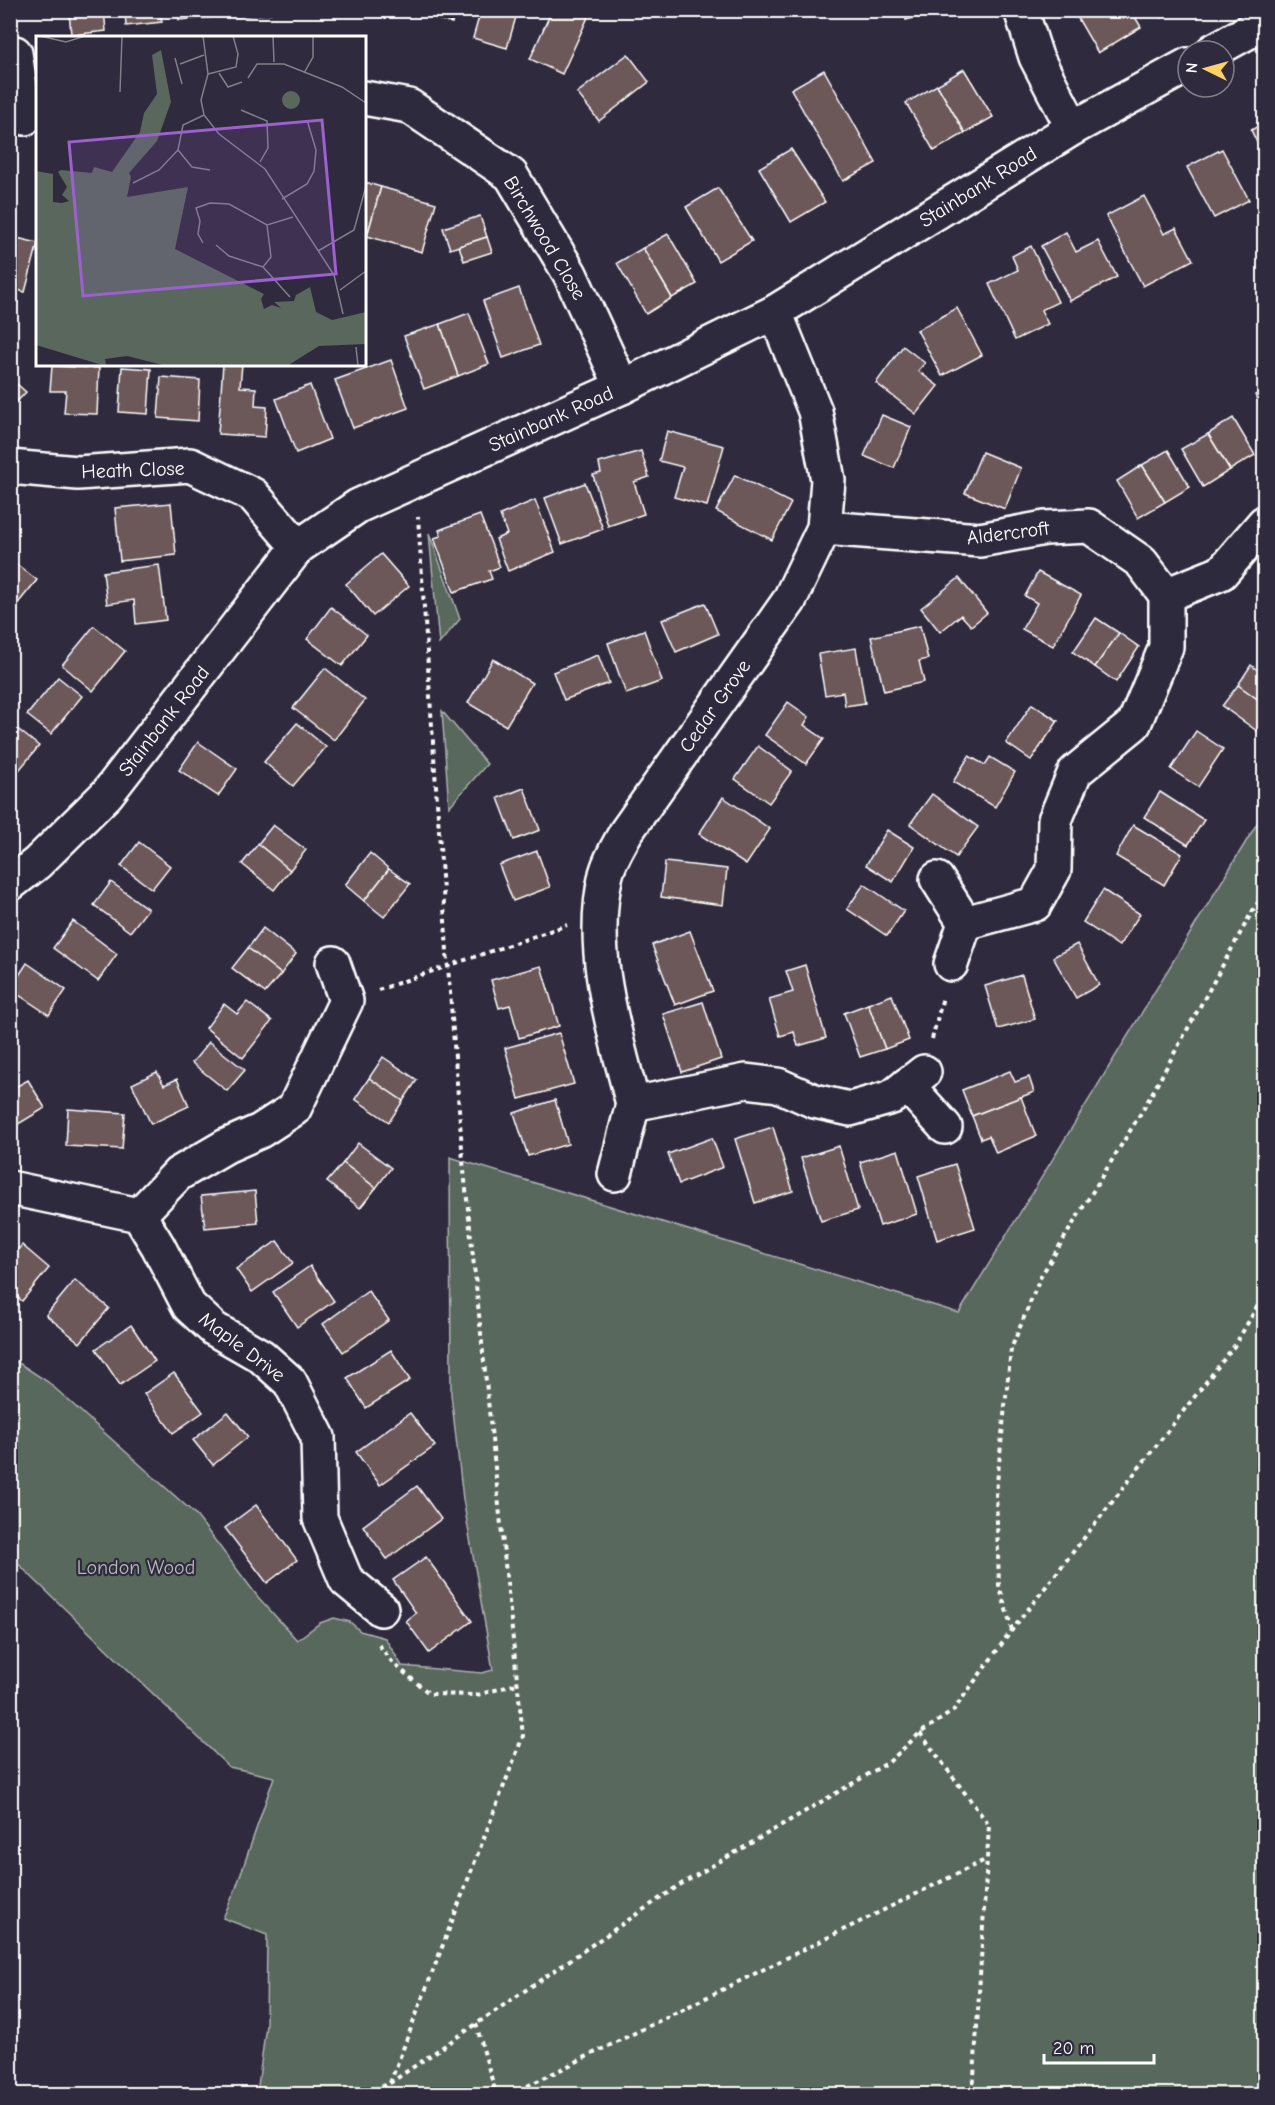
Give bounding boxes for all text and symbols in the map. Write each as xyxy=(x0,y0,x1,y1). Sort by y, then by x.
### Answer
inset map xyxy=(36,36,366,366)
north arrow xyxy=(1176,39,1236,99)
text: N xyxy=(1183,62,1201,74)
street label: Stainbank Road xyxy=(915,142,1041,232)
street label: Birchwood Close xyxy=(499,172,591,304)
street label: Stainbank Road xyxy=(485,381,617,457)
street label: Heath Close xyxy=(81,457,185,483)
street label: Aldercroft xyxy=(965,516,1052,549)
street label: Cedar Grove xyxy=(675,655,755,757)
street label: Stainbank Road xyxy=(114,661,214,781)
street label: Maple Drive xyxy=(194,1307,290,1387)
park label: London Wood xyxy=(77,1556,195,1579)
scale bar xyxy=(1044,2027,1154,2065)
text: 20 m xyxy=(1053,2038,1094,2059)

